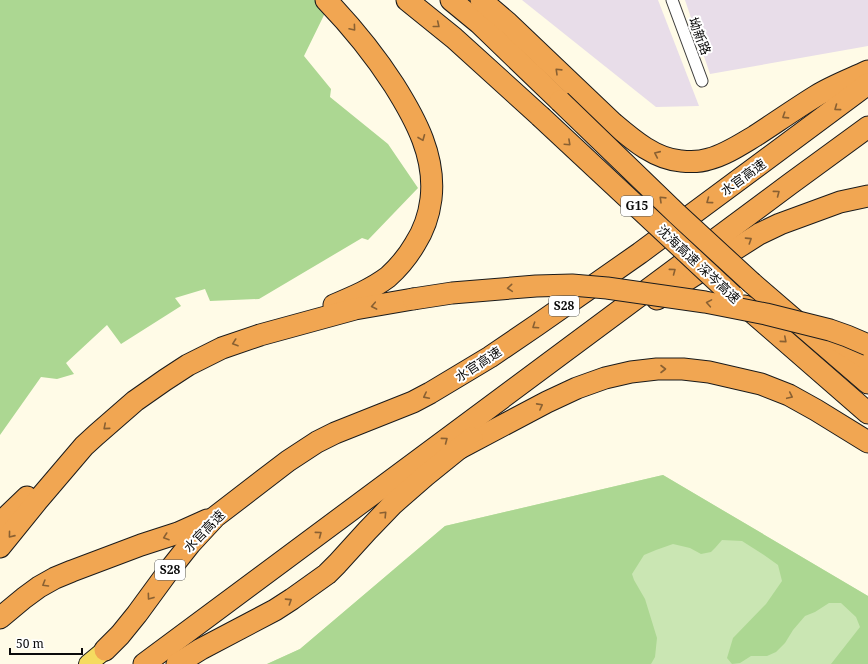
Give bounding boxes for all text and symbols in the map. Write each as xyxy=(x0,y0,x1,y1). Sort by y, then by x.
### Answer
street label: 坳新路 xyxy=(685,15,715,57)
one-way arrow xyxy=(432,20,440,27)
one-way arrow xyxy=(348,24,355,31)
one-way arrow xyxy=(556,69,563,76)
one-way arrow xyxy=(834,103,841,110)
one-way arrow xyxy=(782,112,789,119)
one-way arrow xyxy=(418,134,426,141)
one-way arrow xyxy=(563,138,571,146)
one-way arrow xyxy=(654,151,662,159)
street label: 水官高速 xyxy=(717,154,769,200)
one-way arrow xyxy=(773,191,780,198)
road number: G15 xyxy=(621,196,653,216)
one-way arrow xyxy=(659,196,667,204)
one-way arrow xyxy=(707,196,714,203)
street label: 沈海高速 深岑高速 xyxy=(654,221,744,307)
one-way arrow xyxy=(745,237,752,245)
one-way arrow xyxy=(669,269,676,276)
one-way arrow xyxy=(507,283,513,292)
road number: S28 xyxy=(549,296,579,316)
one-way arrow xyxy=(706,299,712,308)
one-way arrow xyxy=(371,301,377,310)
one-way arrow xyxy=(533,321,540,328)
one-way arrow xyxy=(779,336,787,343)
one-way arrow xyxy=(232,338,239,347)
street label: 水官高速 xyxy=(451,342,505,386)
one-way arrow xyxy=(660,365,666,373)
one-way arrow xyxy=(423,391,430,398)
one-way arrow xyxy=(785,391,793,399)
one-way arrow xyxy=(536,403,543,411)
one-way arrow xyxy=(103,422,110,429)
one-way arrow xyxy=(441,438,448,445)
street label: 水官高速 xyxy=(179,506,229,556)
one-way arrow xyxy=(379,511,387,519)
one-way arrow xyxy=(8,530,15,537)
one-way arrow xyxy=(163,532,170,541)
one-way arrow xyxy=(315,532,322,539)
road number: S28 xyxy=(155,560,185,580)
one-way arrow xyxy=(42,579,49,586)
one-way arrow xyxy=(147,592,154,599)
one-way arrow xyxy=(285,599,292,606)
scale bar xyxy=(10,630,82,656)
text: 50 m xyxy=(16,635,44,652)

